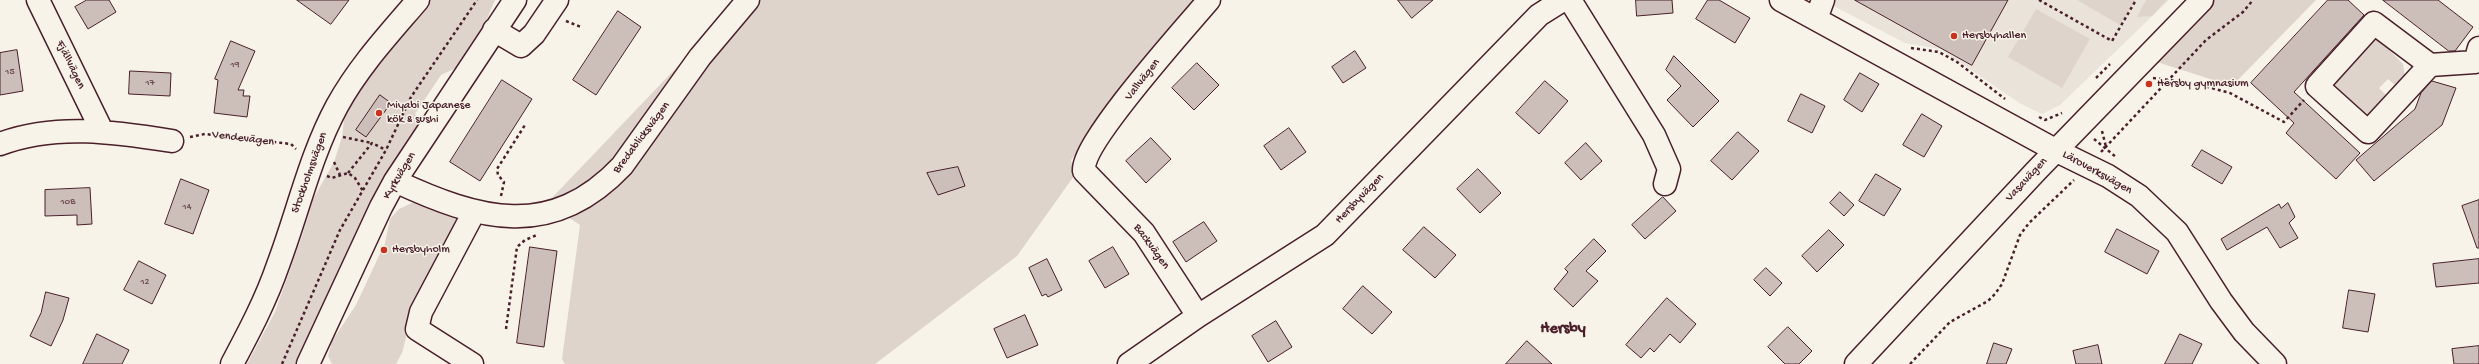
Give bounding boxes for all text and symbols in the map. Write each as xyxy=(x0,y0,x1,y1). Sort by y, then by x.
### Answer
place label: Hersbyhallen xyxy=(1962,29,2026,43)
marker: Hersbyhallen xyxy=(1949,31,1959,41)
street label: Fjällvägen xyxy=(52,38,88,92)
street label: Vallvägen xyxy=(1122,56,1164,104)
house number: 19 xyxy=(230,59,240,71)
house number: 15 xyxy=(5,66,15,78)
house number: 17 xyxy=(145,77,155,89)
place label: Hersby gymnasium xyxy=(2157,77,2249,91)
marker: Hersby gymnasium xyxy=(2144,79,2154,89)
place label: Miyabi Japanese kök & sushi xyxy=(387,99,470,127)
street label: Bredablicksvägen xyxy=(610,99,674,177)
marker: Miyabi Japanese kök & sushi xyxy=(374,108,384,118)
street label: Vendevägen xyxy=(211,128,275,150)
street label: Stockholmsvägen xyxy=(289,131,331,215)
street label: Läroverksvägen xyxy=(2060,148,2134,198)
street label: Kyrkvägen xyxy=(380,150,420,202)
street label: Vasavägen xyxy=(2003,155,2051,205)
street label: Hersbyvägen xyxy=(1332,171,1388,227)
house number: 10B xyxy=(61,196,75,208)
house number: 14 xyxy=(183,201,191,213)
street label: Backvägen xyxy=(1130,221,1172,273)
place label: Hersbyholm xyxy=(392,243,450,257)
marker: Hersbyholm xyxy=(379,245,389,255)
house number: 12 xyxy=(141,276,149,288)
district label: Hersby xyxy=(1540,320,1586,340)

